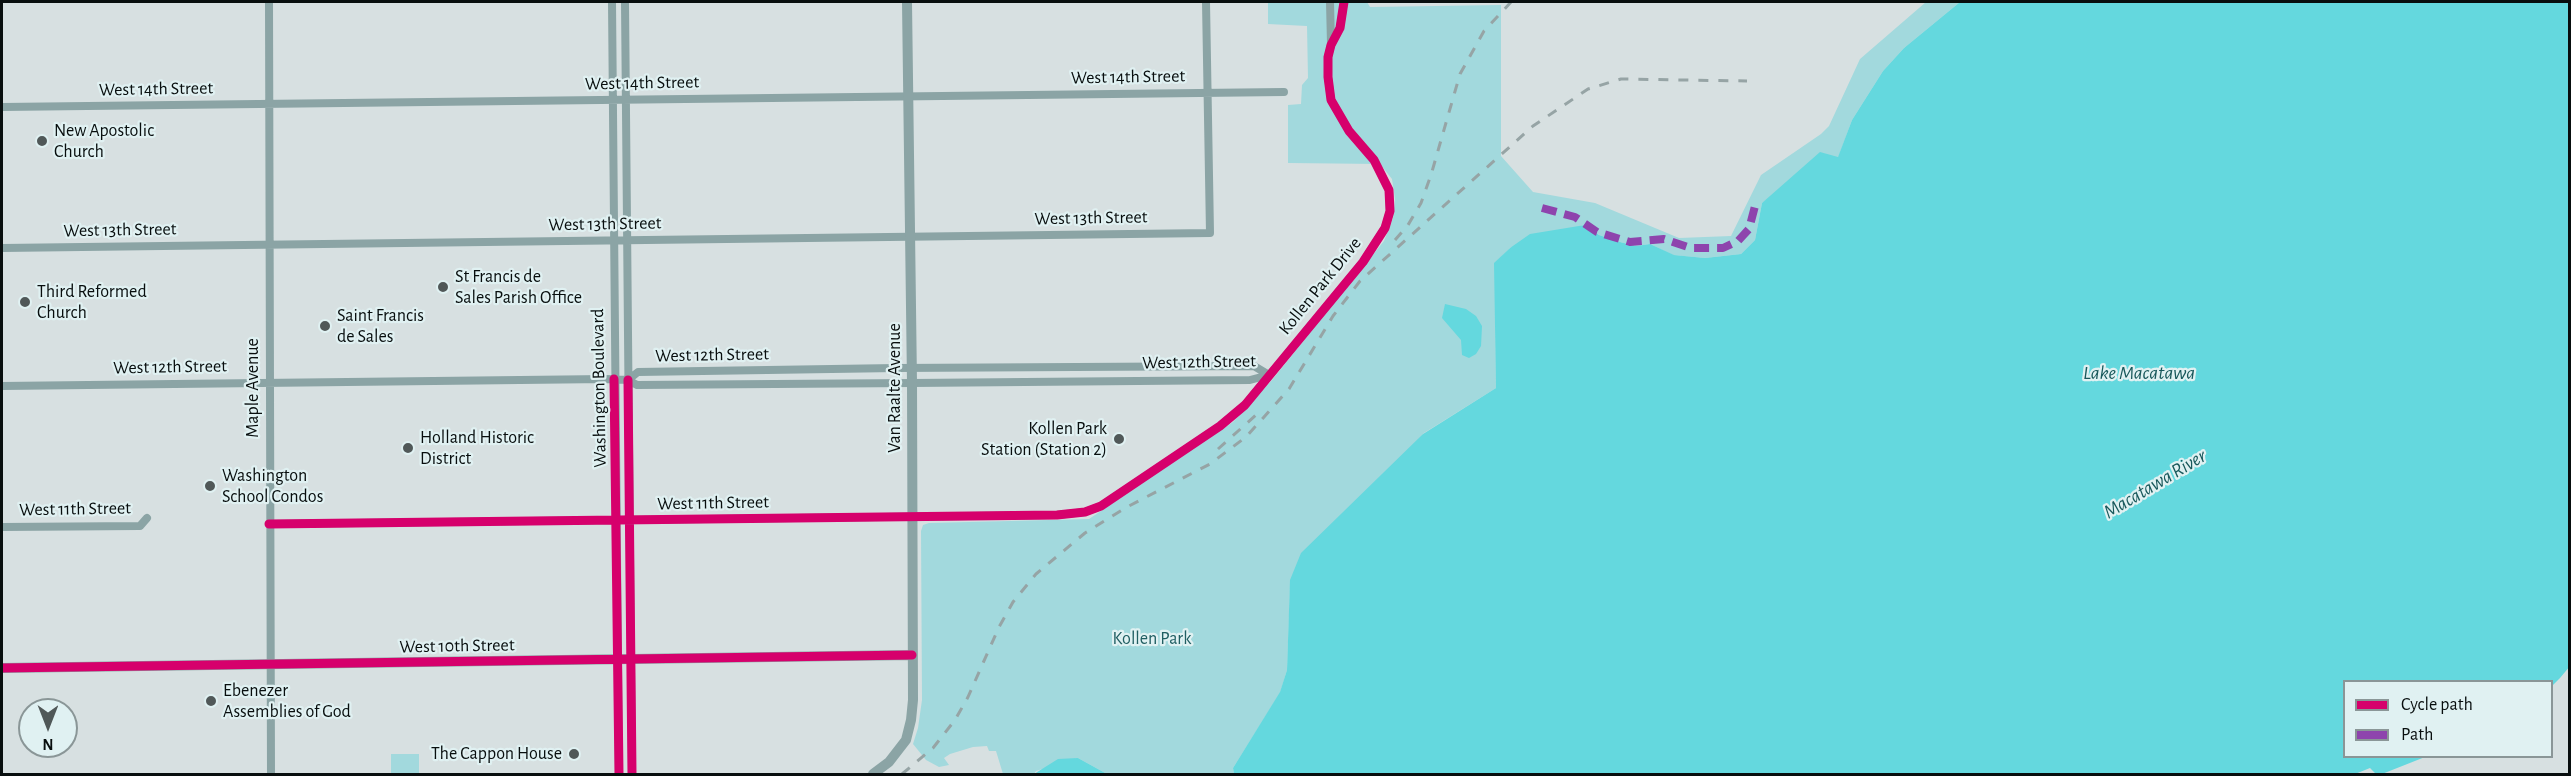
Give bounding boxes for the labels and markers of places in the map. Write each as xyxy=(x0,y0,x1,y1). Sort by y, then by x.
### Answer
place label: New Apostolic Church xyxy=(54,120,154,162)
marker: New Apostolic Church xyxy=(35,134,49,148)
place label: St Francis de Sales Parish Office xyxy=(455,266,582,308)
marker: St Francis de Sales Parish Office xyxy=(436,280,450,294)
place label: Third Reformed Church xyxy=(37,281,147,324)
marker: Third Reformed Church xyxy=(18,295,32,309)
place label: Saint Francis de Sales xyxy=(337,305,424,348)
marker: Saint Francis de Sales xyxy=(318,319,332,333)
place label: Kollen Park Station (Station 2) xyxy=(981,418,1107,460)
place label: Holland Historic District xyxy=(420,427,534,470)
marker: Kollen Park Station (Station 2) xyxy=(1112,432,1126,446)
marker: Holland Historic District xyxy=(401,441,415,455)
place label: Washington School Condos xyxy=(222,465,323,508)
marker: Washington School Condos xyxy=(203,479,217,493)
place label: Ebenezer Assemblies of God xyxy=(223,680,351,722)
marker: Ebenezer Assemblies of God xyxy=(204,694,218,708)
place label: The Cappon House xyxy=(431,743,562,765)
marker: The Cappon House xyxy=(567,747,581,761)

